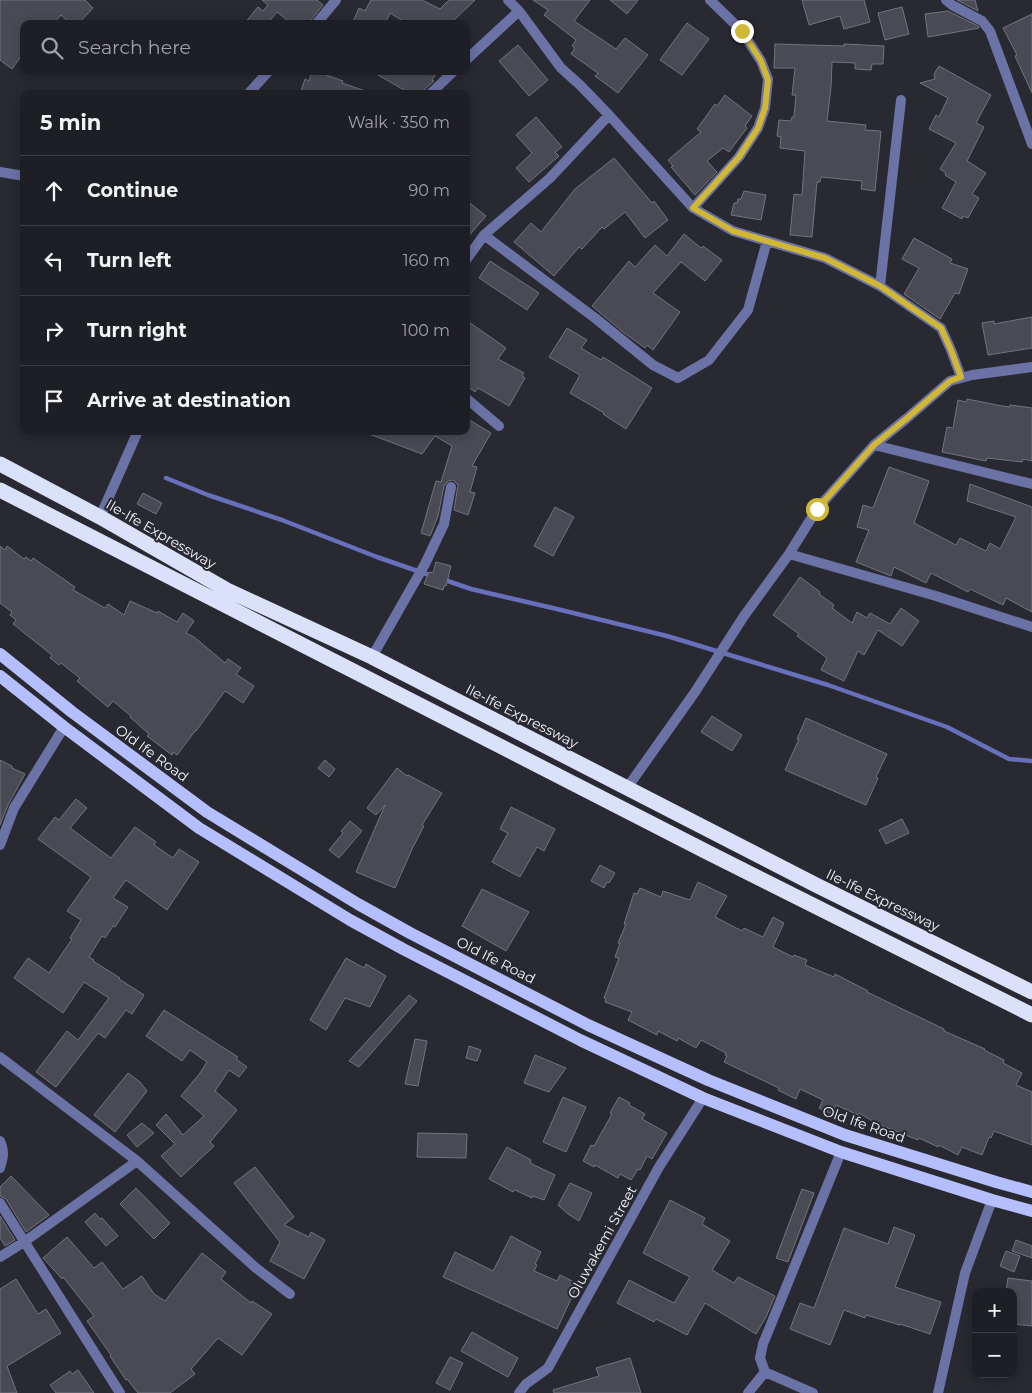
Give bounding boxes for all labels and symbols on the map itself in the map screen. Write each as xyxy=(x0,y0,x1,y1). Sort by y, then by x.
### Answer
route end xyxy=(731,20,754,43)
street label: Ile-Ife Expressway xyxy=(103,495,220,573)
route start xyxy=(806,498,829,521)
street label: Ile-Ife Expressway xyxy=(463,680,582,752)
street label: Old Ife Road xyxy=(112,720,192,786)
street label: Ile-Ife Expressway xyxy=(823,865,943,935)
street label: Old Ife Road xyxy=(453,932,539,988)
street label: Old Ife Road xyxy=(820,1101,908,1147)
street label: Oluwakemi Street xyxy=(563,1182,641,1302)

